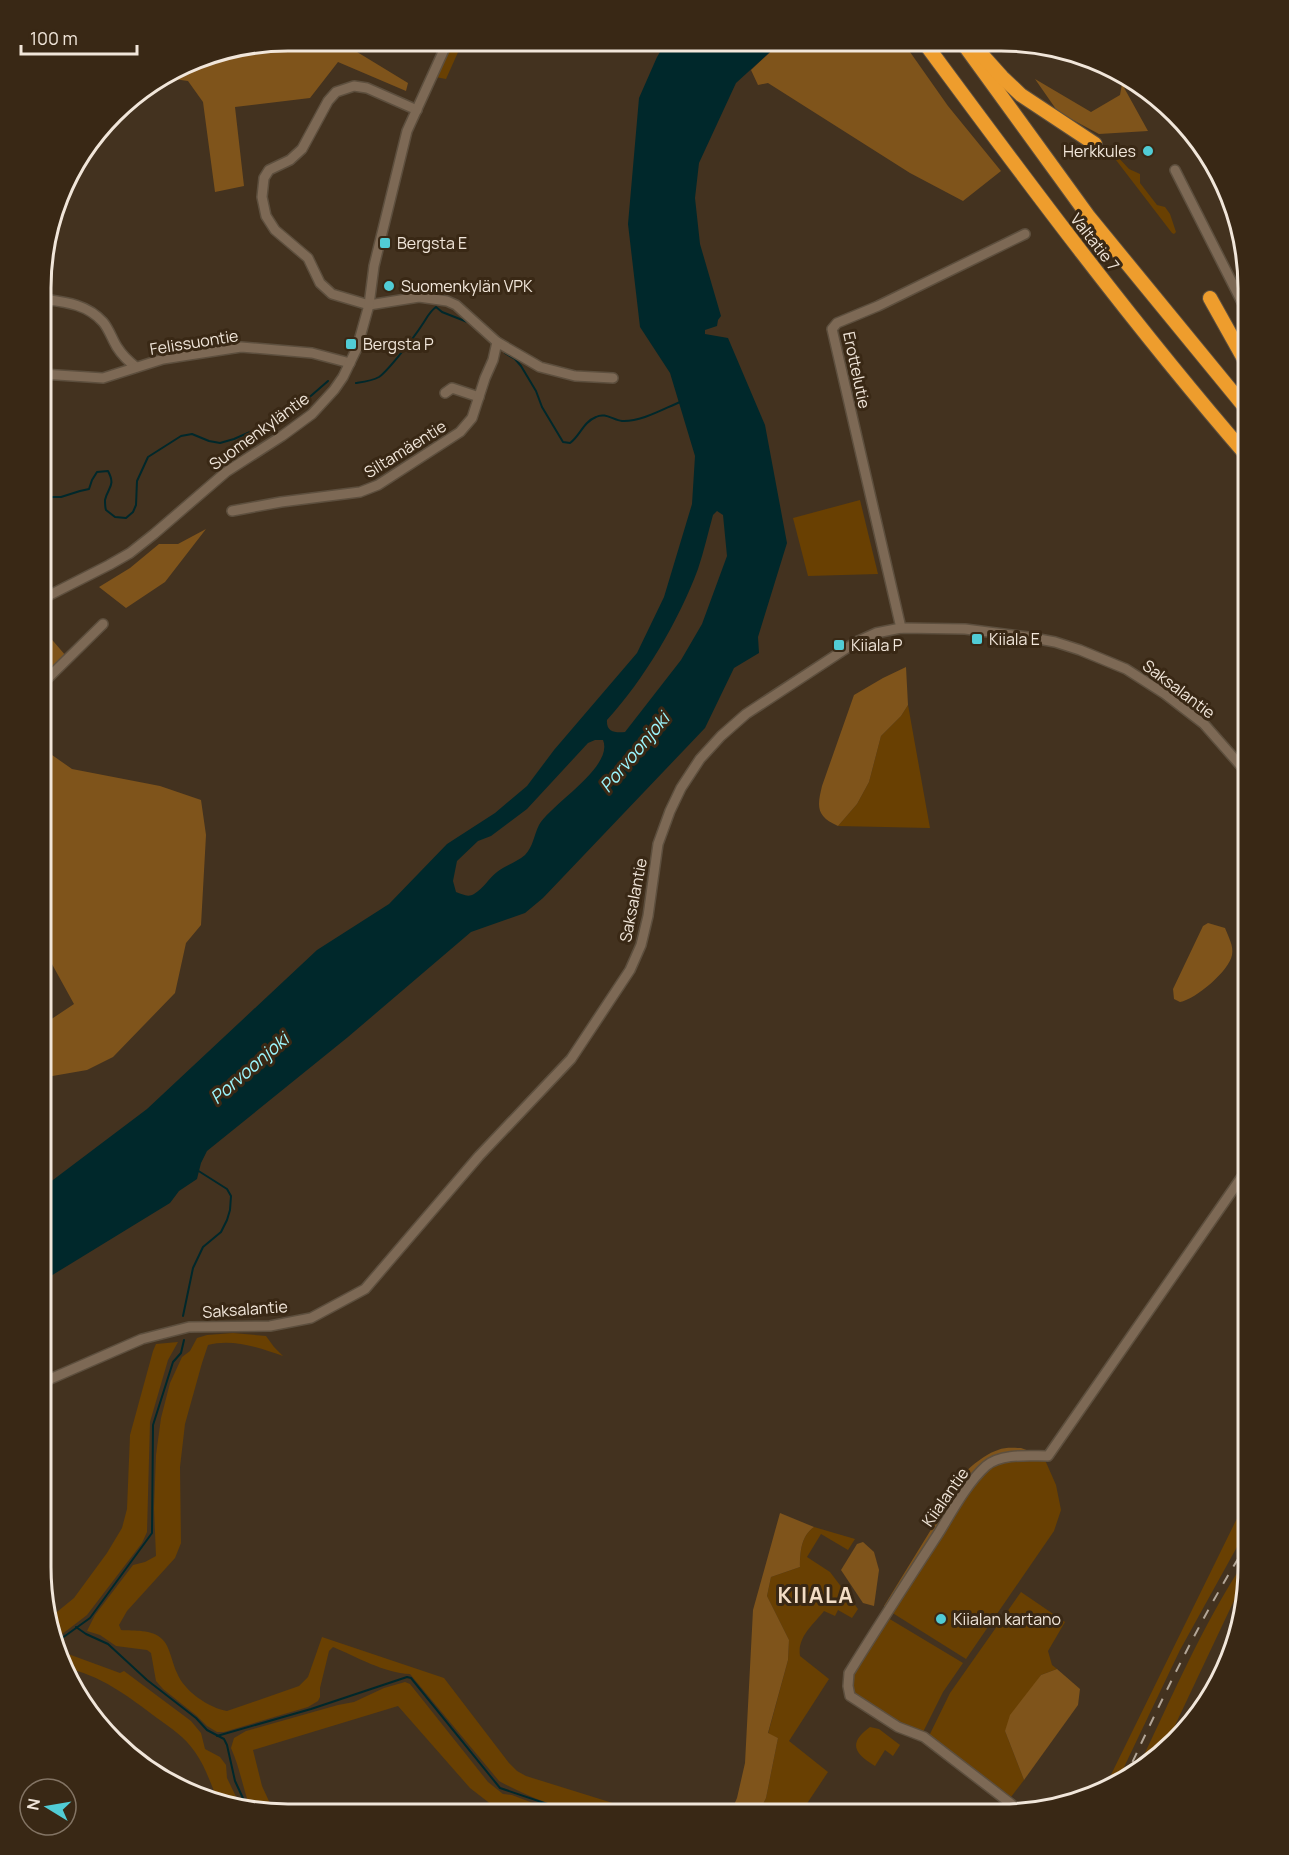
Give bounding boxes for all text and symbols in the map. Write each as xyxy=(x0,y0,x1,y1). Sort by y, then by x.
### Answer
scale bar xyxy=(21,18,136,56)
text: 100 m xyxy=(30,26,78,50)
place label: Herkkules xyxy=(1063,140,1136,162)
marker: Herkkules xyxy=(1141,144,1155,158)
street label: Valtatie 7 xyxy=(1066,209,1124,275)
place label: Bergsta E xyxy=(397,232,467,254)
marker: Bergsta E xyxy=(378,236,392,250)
place label: Suomenkylän VPK xyxy=(401,275,533,297)
marker: Suomenkylän VPK xyxy=(382,279,396,293)
street label: Felissuontie xyxy=(148,324,240,360)
street label: Erottelutie xyxy=(838,329,876,411)
place label: Bergsta P xyxy=(363,333,434,355)
marker: Bergsta P xyxy=(344,337,358,351)
street label: Suomenkyläntie xyxy=(204,387,314,475)
street label: Siltamäentie xyxy=(360,415,450,483)
place label: Kiiala E xyxy=(989,628,1040,650)
marker: Kiiala E xyxy=(970,632,984,646)
place label: Kiiala P xyxy=(851,634,903,656)
marker: Kiiala P xyxy=(832,638,846,652)
street label: Saksalantie xyxy=(1138,655,1220,723)
water label: Porvoonjoki xyxy=(594,705,676,797)
street label: Saksalantie xyxy=(614,856,652,944)
water label: Porvoonjoki xyxy=(205,1025,296,1109)
street label: Saksalantie xyxy=(202,1295,288,1323)
street label: Kiialantie xyxy=(917,1463,973,1531)
district label: KIIALA xyxy=(778,1580,854,1610)
place label: Kiialan kartano xyxy=(953,1608,1061,1630)
marker: Kiialan kartano xyxy=(934,1612,948,1626)
north arrow xyxy=(18,1777,78,1837)
text: N xyxy=(21,1796,45,1812)

